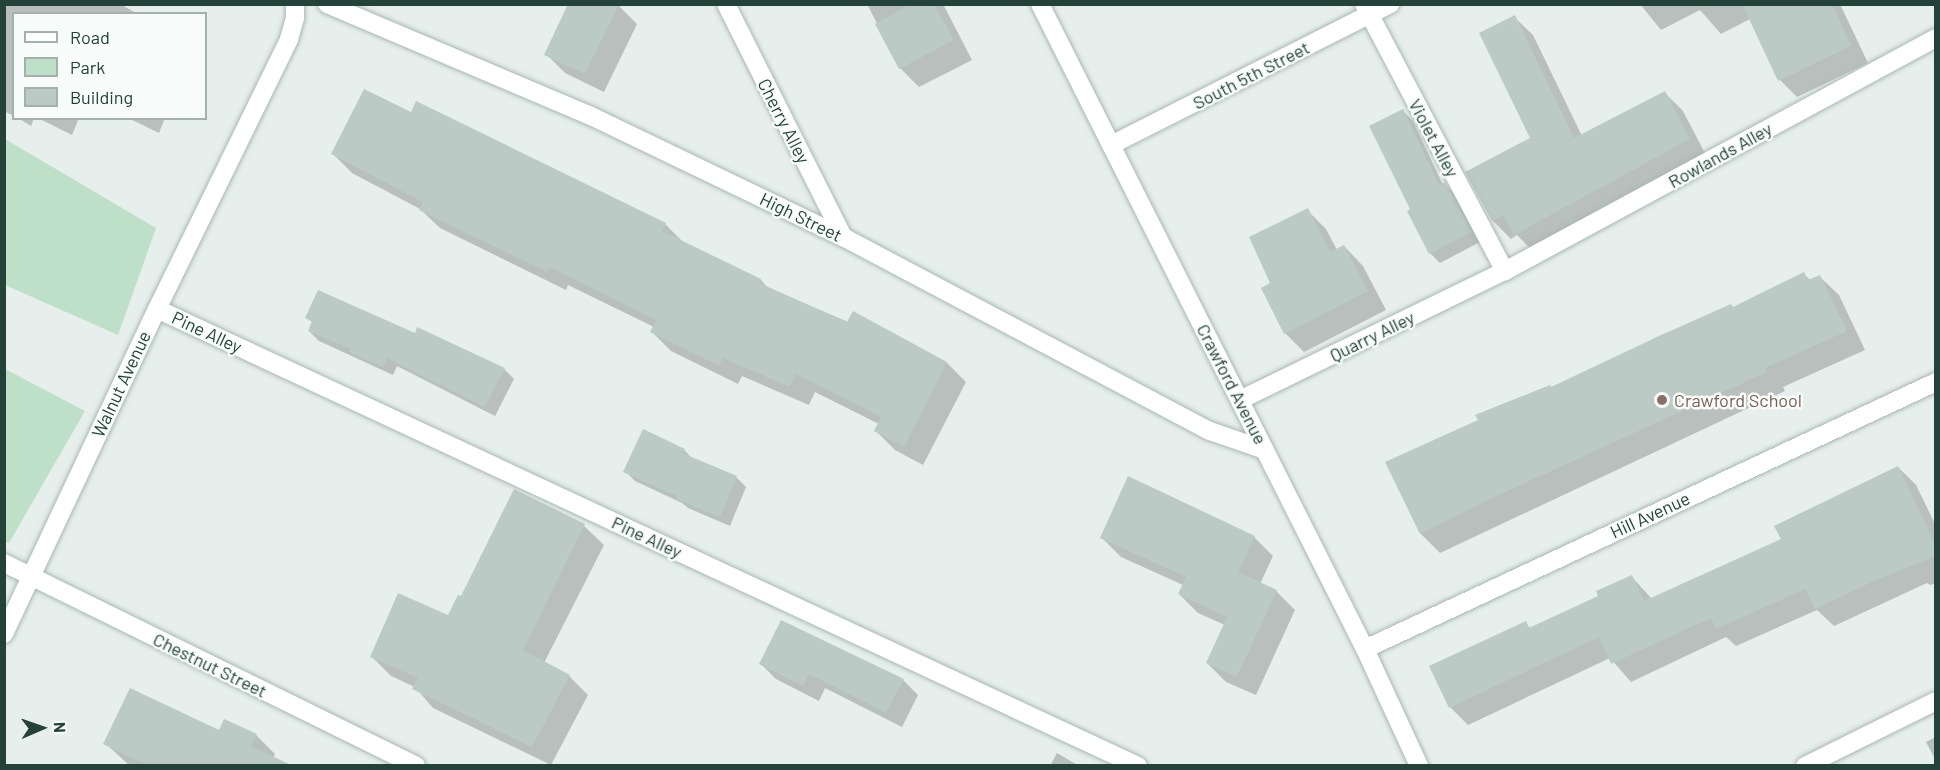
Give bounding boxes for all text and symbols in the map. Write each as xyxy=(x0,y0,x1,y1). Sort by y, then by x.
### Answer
legend xyxy=(12,12,207,120)
text: Road xyxy=(70,26,110,48)
street label: South 5th Street xyxy=(1189,36,1313,114)
text: Park xyxy=(70,56,105,78)
street label: Cherry Alley xyxy=(753,75,815,167)
text: Building xyxy=(70,86,133,108)
street label: Violet Alley xyxy=(1404,95,1464,181)
street label: Rowlands Alley xyxy=(1664,118,1776,192)
street label: High Street xyxy=(757,188,845,246)
street label: Pine Alley xyxy=(169,306,245,358)
street label: Quarry Alley xyxy=(1326,306,1418,366)
street label: Crawford Avenue xyxy=(1192,320,1272,448)
street label: Walnut Avenue xyxy=(87,327,155,441)
place label: Crawford School xyxy=(1674,389,1802,411)
marker: Crawford School xyxy=(1655,393,1669,407)
street label: Hill Avenue xyxy=(1607,487,1693,543)
street label: Pine Alley xyxy=(609,511,685,563)
street label: Chestnut Street xyxy=(150,628,270,702)
north arrow xyxy=(12,698,72,758)
text: N xyxy=(51,722,70,733)

